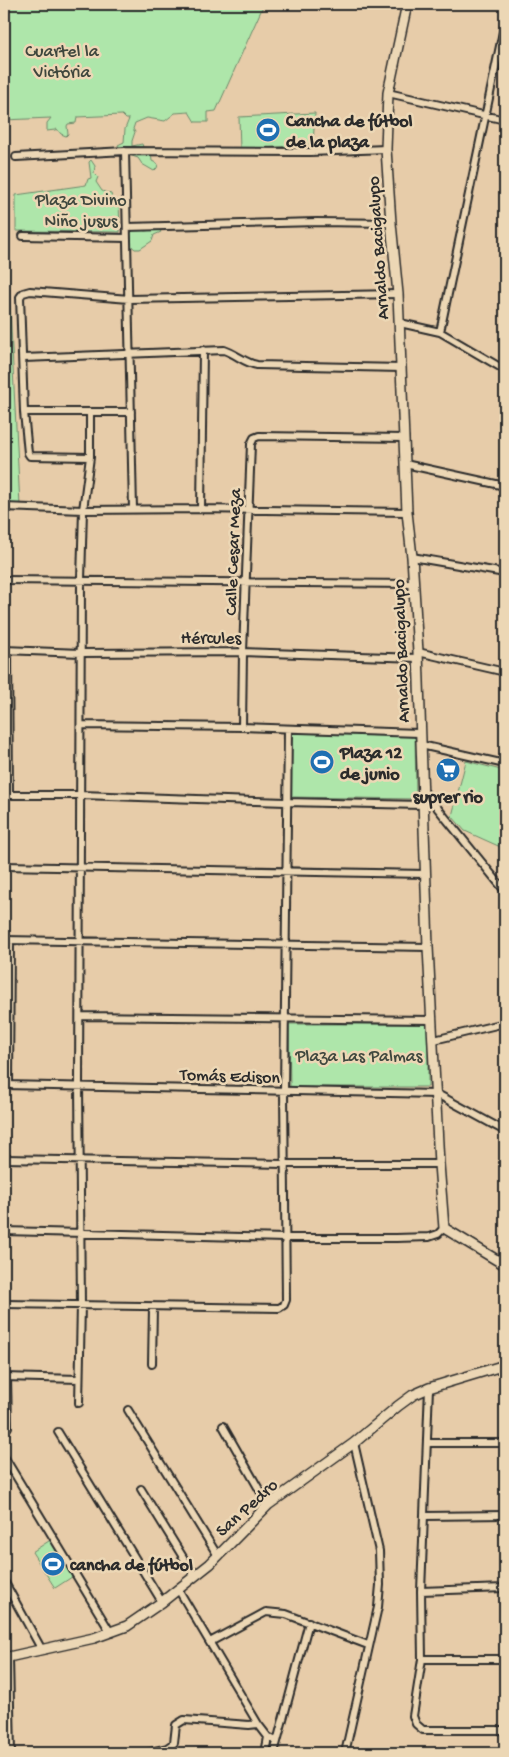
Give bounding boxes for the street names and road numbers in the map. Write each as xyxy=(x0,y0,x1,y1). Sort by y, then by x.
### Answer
street label: Arnaldo Bacigalupo xyxy=(364,175,395,320)
street label: Calle Cesar Meza xyxy=(222,487,247,616)
street label: Arnaldo Bacigalupo xyxy=(389,579,415,723)
street label: Hércules xyxy=(181,629,243,650)
street label: Tomás Edison xyxy=(179,1065,281,1090)
street label: San Pedro xyxy=(212,1475,283,1542)

